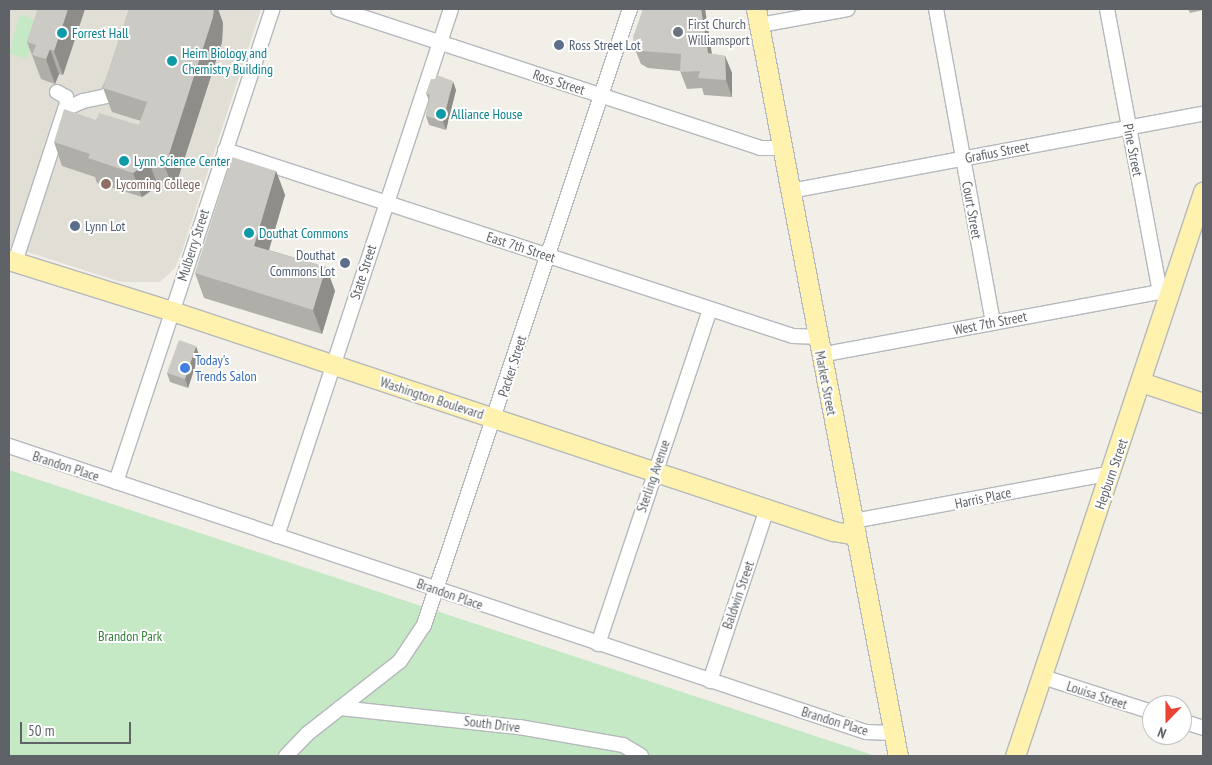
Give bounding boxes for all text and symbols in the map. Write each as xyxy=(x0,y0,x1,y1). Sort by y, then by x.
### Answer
place label: First Church Williamsport xyxy=(688,16,750,48)
place label: Forrest Hall xyxy=(72,25,128,41)
marker: First Church Williamsport xyxy=(672,26,684,38)
marker: Forrest Hall xyxy=(56,27,68,39)
place label: Ross Street Lot xyxy=(569,37,641,53)
marker: Ross Street Lot xyxy=(553,39,565,51)
place label: Heim Biology and Chemistry Building xyxy=(182,45,273,78)
marker: Heim Biology and Chemistry Building xyxy=(166,55,178,67)
street label: Ross Street xyxy=(531,66,587,98)
place label: Alliance House xyxy=(451,106,523,122)
marker: Alliance House xyxy=(435,108,447,120)
street label: Pine Street xyxy=(1120,122,1146,178)
street label: Grafius Street xyxy=(963,138,1031,166)
place label: Lynn Science Center xyxy=(134,153,230,169)
marker: Lynn Science Center xyxy=(118,155,130,167)
place label: Lycoming College xyxy=(116,176,200,192)
marker: Lycoming College xyxy=(100,178,112,190)
street label: Court Street xyxy=(959,180,985,240)
street label: Mulberry Street xyxy=(173,207,213,283)
place label: Lynn Lot xyxy=(85,218,125,234)
marker: Lynn Lot xyxy=(69,220,81,232)
place label: Douthat Commons xyxy=(259,225,348,241)
marker: Douthat Commons xyxy=(243,227,255,239)
street label: East 7th Street xyxy=(484,228,558,266)
street label: State Street xyxy=(346,242,380,302)
place label: Douthat Commons Lot xyxy=(270,247,335,280)
marker: Douthat Commons Lot xyxy=(339,257,351,269)
street label: West 7th Street xyxy=(952,308,1028,338)
street label: Packer Street xyxy=(494,333,530,399)
street label: Market Street xyxy=(812,349,840,417)
place label: Today's Trends Salon xyxy=(195,352,257,384)
marker: Today's Trends Salon xyxy=(179,362,191,374)
street label: Washington Boulevard xyxy=(378,373,486,423)
street label: Sterling Avenue xyxy=(633,437,673,515)
street label: Hepburn Street xyxy=(1091,437,1131,511)
street label: Brandon Place xyxy=(31,447,101,485)
street label: Harris Place xyxy=(953,484,1013,512)
street label: Baldwin Street xyxy=(719,559,757,631)
street label: Brandon Place xyxy=(415,575,485,613)
park label: Brandon Park xyxy=(98,628,162,644)
street label: Louisa Street xyxy=(1065,677,1129,713)
north arrow xyxy=(1142,695,1192,745)
street label: Brandon Place xyxy=(800,703,870,739)
scale bar xyxy=(22,712,134,744)
street label: South Drive xyxy=(463,712,521,736)
text: 50 m xyxy=(28,721,54,740)
text: N xyxy=(1155,723,1169,743)

